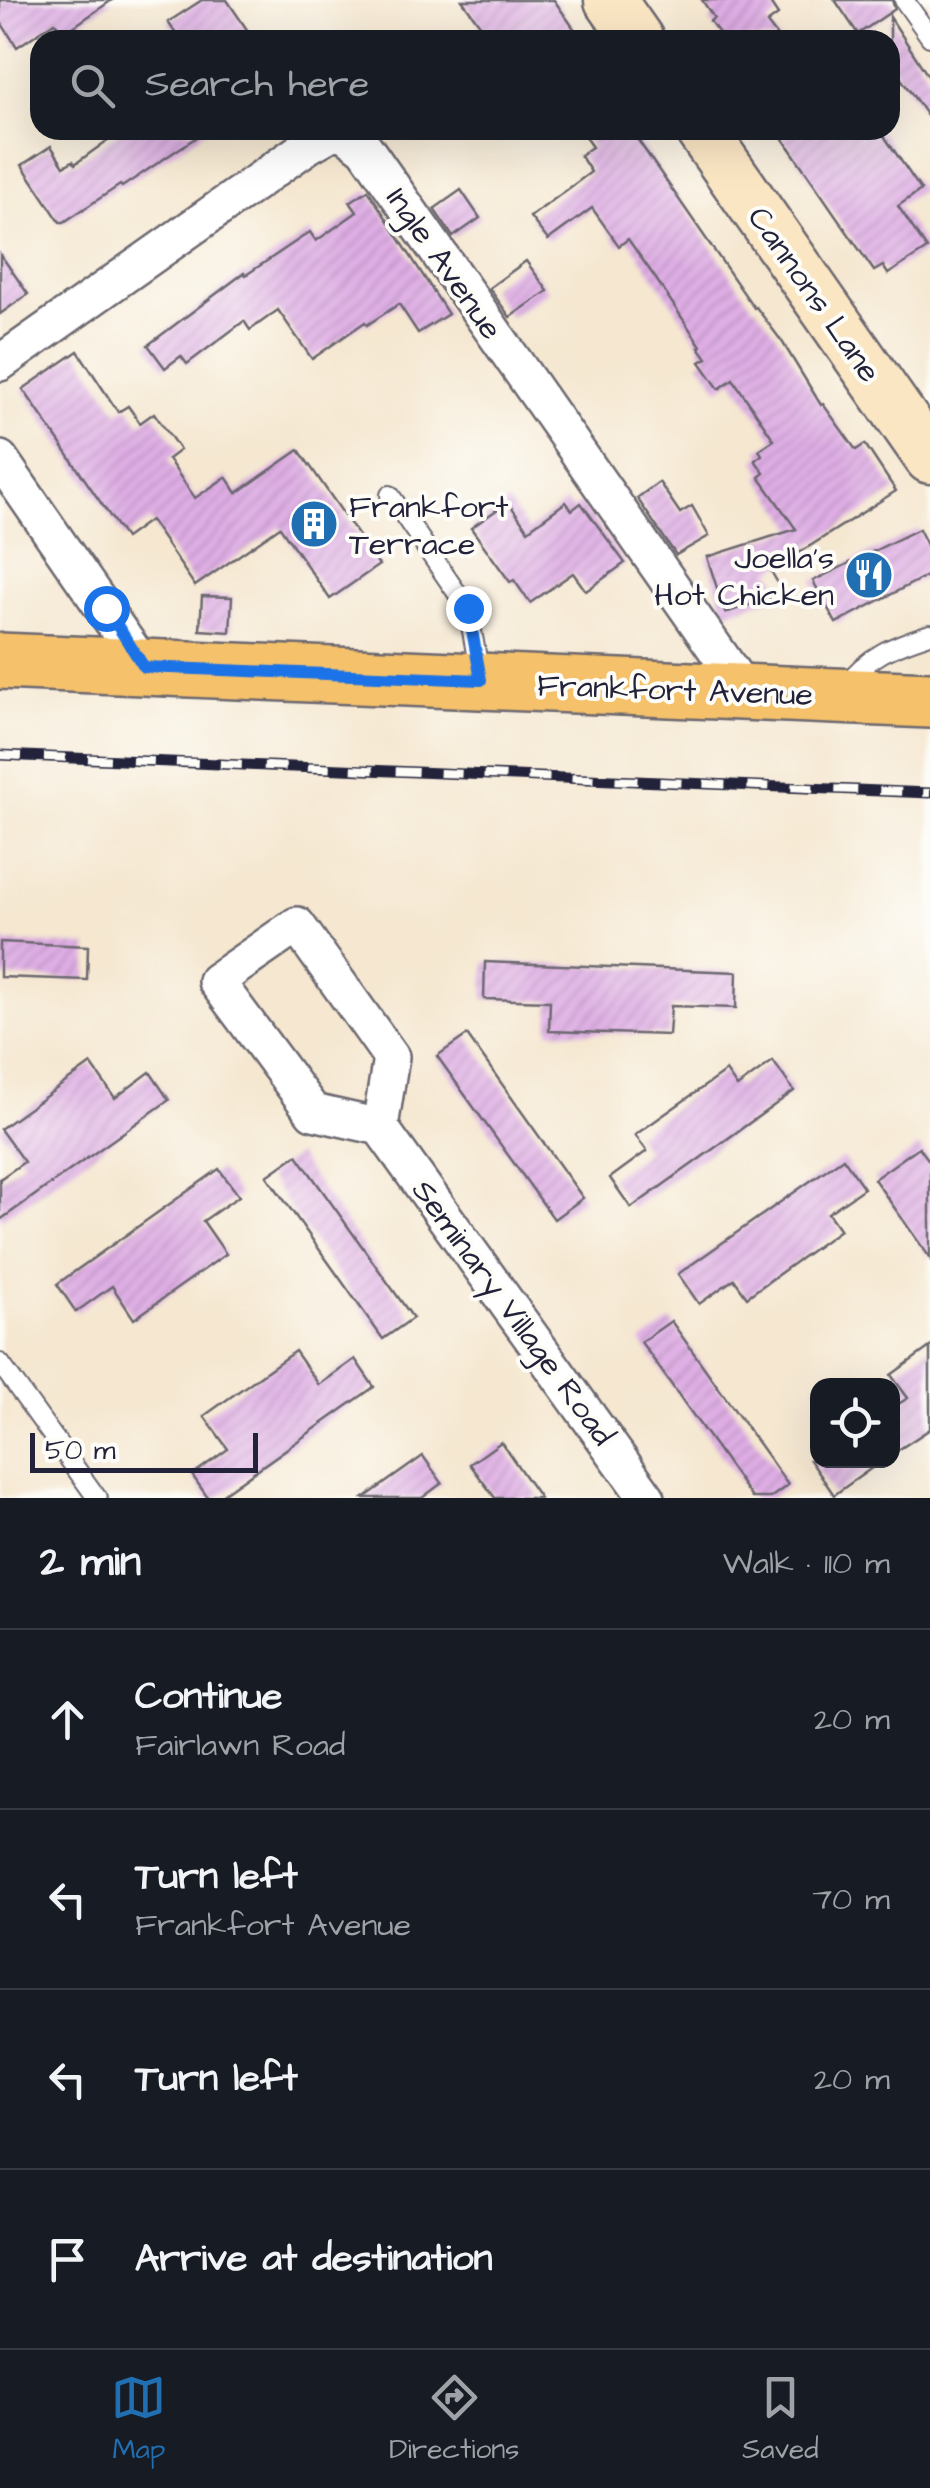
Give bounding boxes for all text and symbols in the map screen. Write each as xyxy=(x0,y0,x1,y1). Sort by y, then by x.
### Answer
search box xyxy=(30,30,900,140)
icon: search xyxy=(65,58,120,113)
text: Search here xyxy=(145,59,369,111)
street label: Ingle Avenue xyxy=(375,179,513,349)
street label: Cannons Lane xyxy=(736,198,891,392)
place label: Frankfort Terrace xyxy=(349,485,508,567)
building icon: Frankfort Terrace xyxy=(288,498,340,550)
place label: Joella's Hot Chicken xyxy=(654,536,834,618)
restaurant icon: Joella's Hot Chicken xyxy=(843,549,895,601)
route start xyxy=(84,586,130,632)
route end xyxy=(446,586,492,632)
street label: Frankfort Avenue xyxy=(536,663,814,718)
street label: Seminary Village Road xyxy=(401,1170,625,1455)
map controls xyxy=(810,1378,900,1468)
button: locate xyxy=(810,1378,900,1468)
scale bar xyxy=(30,1428,258,1472)
text: 50 m xyxy=(45,1431,116,1470)
text: 2 min xyxy=(40,1534,141,1592)
text: Walk · 110 m xyxy=(723,1541,890,1586)
text: Continue xyxy=(135,1671,282,1723)
icon: ahead xyxy=(40,1692,95,1747)
text: 20 m xyxy=(814,1697,890,1742)
text: Fairlawn Road xyxy=(135,1723,345,1768)
text: Turn left xyxy=(135,1851,298,1903)
icon: left xyxy=(40,1872,95,1927)
text: 70 m xyxy=(812,1877,890,1922)
text: Frankfort Avenue xyxy=(135,1903,411,1948)
icon: left xyxy=(40,2052,95,2107)
text: Turn left xyxy=(135,2053,298,2105)
text: 20 m xyxy=(814,2057,890,2102)
icon: arrive xyxy=(40,2232,95,2287)
text: Arrive at destination xyxy=(135,2233,492,2285)
tab: Map xyxy=(111,2370,166,2469)
tab: Directions xyxy=(389,2370,519,2469)
tab: Saved xyxy=(742,2370,819,2469)

